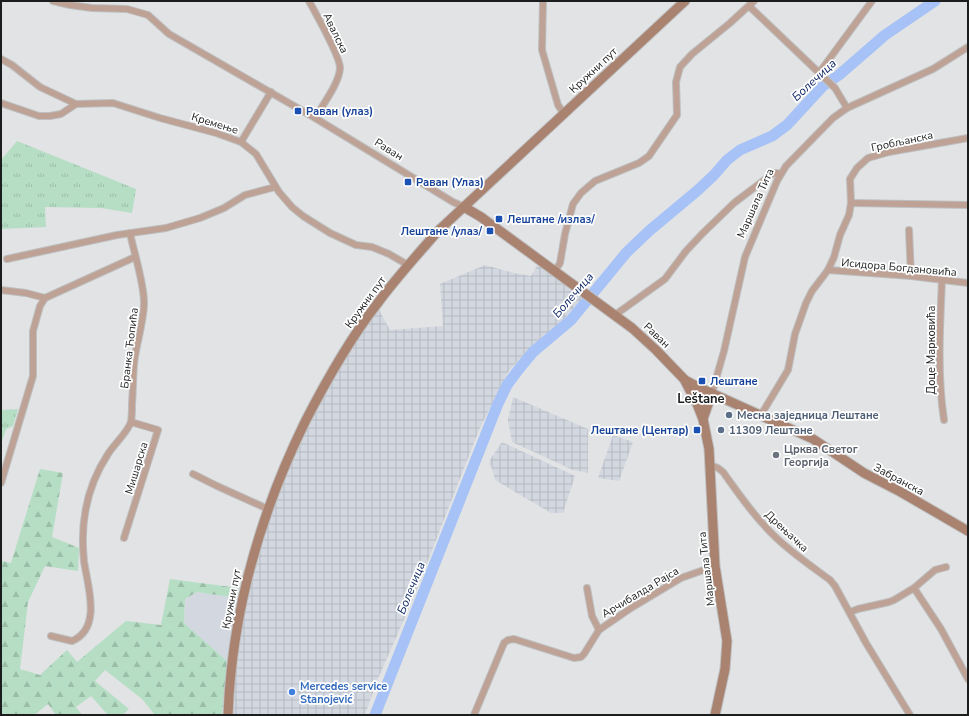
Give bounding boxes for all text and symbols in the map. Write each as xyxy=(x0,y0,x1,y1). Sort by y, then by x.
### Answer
street label: Авалска xyxy=(319,11,352,56)
street label: Кружни пут xyxy=(566,44,621,97)
water label: Болечица xyxy=(788,55,840,105)
place label: Раван (улаз) xyxy=(306,104,373,119)
marker: Раван (улаз) xyxy=(293,106,303,116)
street label: Кремење xyxy=(190,109,240,138)
street label: Гробљанска xyxy=(870,128,934,155)
street label: Раван xyxy=(372,135,406,164)
street label: Маршала Тита xyxy=(733,166,778,240)
place label: Раван (Улаз) xyxy=(416,175,484,190)
marker: Раван (Улаз) xyxy=(403,177,413,187)
place label: Лештане /излаз/ xyxy=(507,212,595,227)
marker: Лештане /излаз/ xyxy=(494,214,504,224)
place label: Лештане /улаз/ xyxy=(401,224,483,239)
marker: Лештане /улаз/ xyxy=(485,226,495,236)
street label: Исидора Богдановића xyxy=(841,255,957,280)
water label: Болечица xyxy=(549,269,597,321)
street label: Кружни пут xyxy=(341,273,389,331)
street label: Доце Марковића xyxy=(924,306,939,394)
street label: Бранка Ћопића xyxy=(117,307,142,389)
street label: Раван xyxy=(640,319,673,351)
place label: Лештане xyxy=(710,374,758,389)
marker: Лештане xyxy=(697,376,707,386)
district label: Leštane xyxy=(677,390,725,408)
place label: Месна заједница Лештане xyxy=(737,408,879,423)
marker: Месна заједница Лештане xyxy=(724,410,734,420)
place label: Лештане (Центар) xyxy=(591,423,689,438)
place label: 11309 Лештане xyxy=(729,423,813,438)
marker: Лештане (Центар) xyxy=(692,425,702,435)
marker: 11309 Лештане xyxy=(716,425,726,435)
street label: Мишарска xyxy=(121,440,152,496)
place label: Црква Светог Георгија xyxy=(784,442,858,470)
marker: Црква Светог Георгија xyxy=(771,450,781,460)
street label: Забранска xyxy=(871,460,927,499)
street label: Дрењачка xyxy=(762,507,812,555)
street label: Маршала Тита xyxy=(694,531,718,607)
water label: Болечица xyxy=(393,559,429,617)
street label: Арчибалда Рајса xyxy=(599,563,682,621)
street label: Кружни пут xyxy=(218,568,245,630)
place label: Mercedes service Stanojević xyxy=(300,679,387,707)
marker: Mercedes service Stanojević xyxy=(287,687,297,697)

